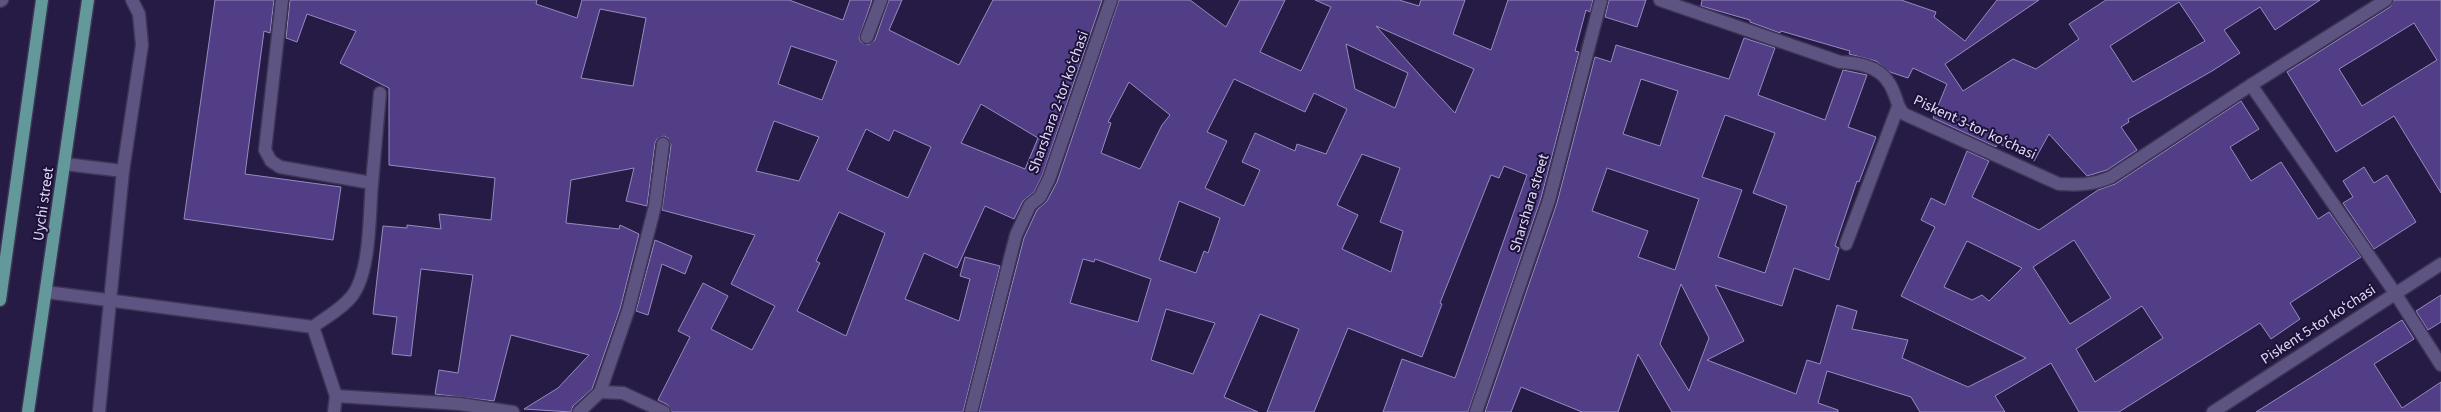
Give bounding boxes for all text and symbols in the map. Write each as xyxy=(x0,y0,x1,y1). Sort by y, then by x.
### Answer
street label: Sharshara 2-tor koʻchasi xyxy=(1023,28,1094,176)
street label: Piskent 3-tor koʻchasi xyxy=(1910,90,2040,165)
street label: Sharshara street xyxy=(1504,151,1554,255)
street label: Uychi street xyxy=(28,166,59,242)
street label: Piskent 5-tor koʻchasi xyxy=(2257,279,2380,370)

